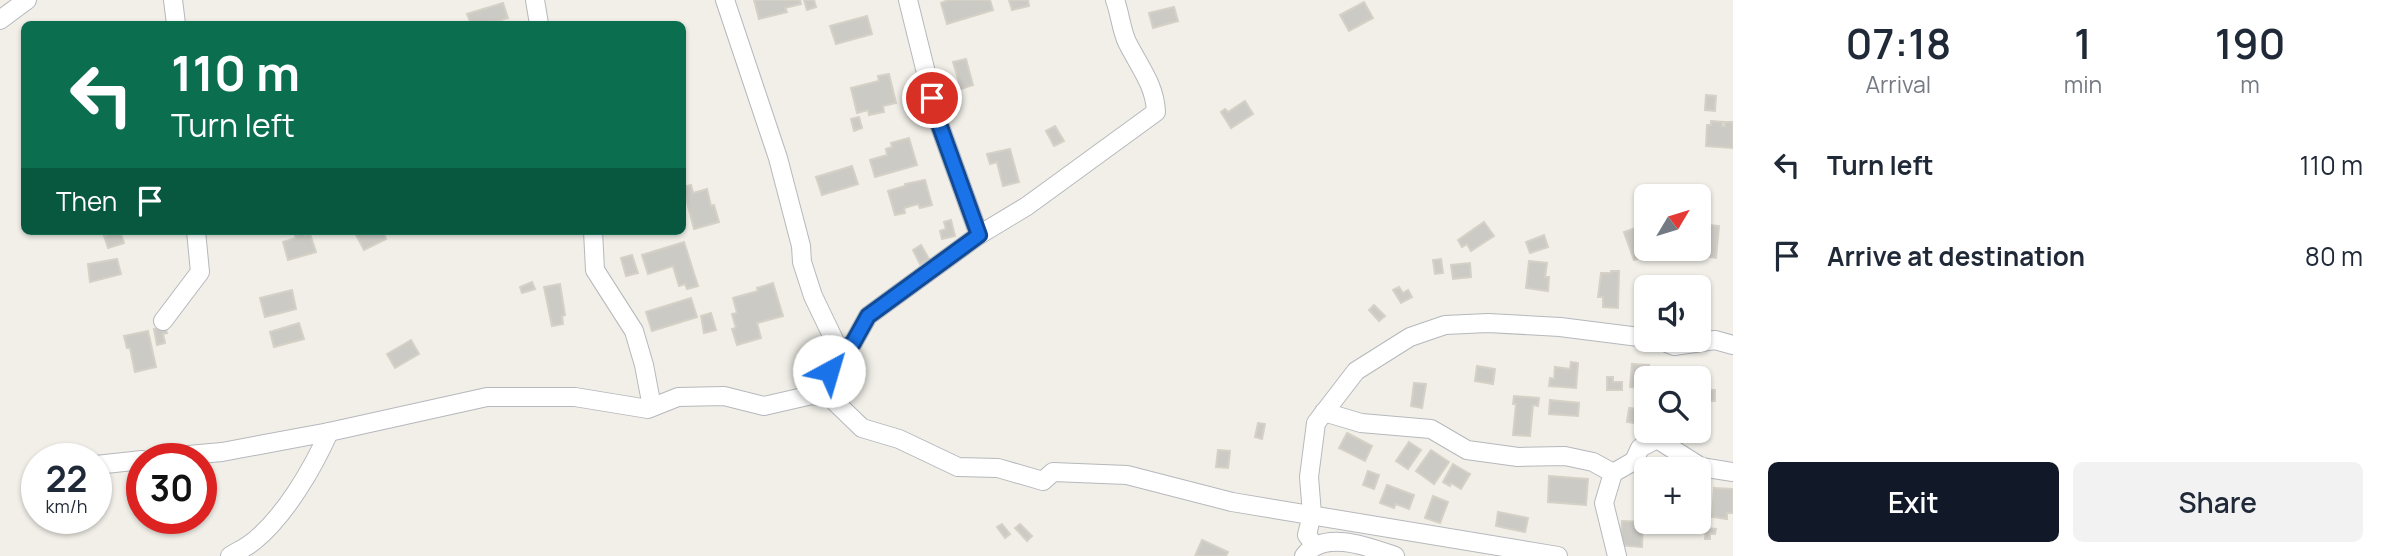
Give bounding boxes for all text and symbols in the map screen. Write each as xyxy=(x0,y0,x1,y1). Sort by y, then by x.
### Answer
text: 07:18 xyxy=(1845,14,1951,72)
text: 1 xyxy=(2074,14,2092,72)
text: 190 xyxy=(2215,14,2286,72)
text: 110 m xyxy=(171,39,300,106)
icon: left xyxy=(56,49,147,140)
pin xyxy=(902,68,962,128)
text: Arrival xyxy=(1866,68,1931,100)
text: min xyxy=(2064,68,2102,100)
text: m xyxy=(2240,68,2260,100)
icon: arrive xyxy=(913,79,951,117)
text: Turn left xyxy=(171,103,295,147)
icon: left xyxy=(1768,146,1806,184)
text: Turn left xyxy=(1827,147,1934,183)
text: 110 m xyxy=(2300,147,2363,183)
icon: arrive xyxy=(131,182,169,220)
text: Then xyxy=(56,183,117,219)
north arrow xyxy=(1634,184,1712,261)
map controls xyxy=(1634,184,1711,534)
icon: arrive xyxy=(1768,237,1806,275)
text: Arrive at destination xyxy=(1827,238,2085,274)
text: 80 m xyxy=(2305,238,2363,274)
button: sound xyxy=(1634,275,1711,352)
position arrow xyxy=(792,334,866,408)
button: search xyxy=(1634,366,1711,443)
speed limit sign: 30 xyxy=(126,443,217,534)
text: 22 xyxy=(46,455,87,503)
button: + xyxy=(1634,457,1711,534)
button: Exit xyxy=(1768,462,2059,542)
button: Share xyxy=(2073,462,2363,542)
text: km/h xyxy=(46,494,87,518)

